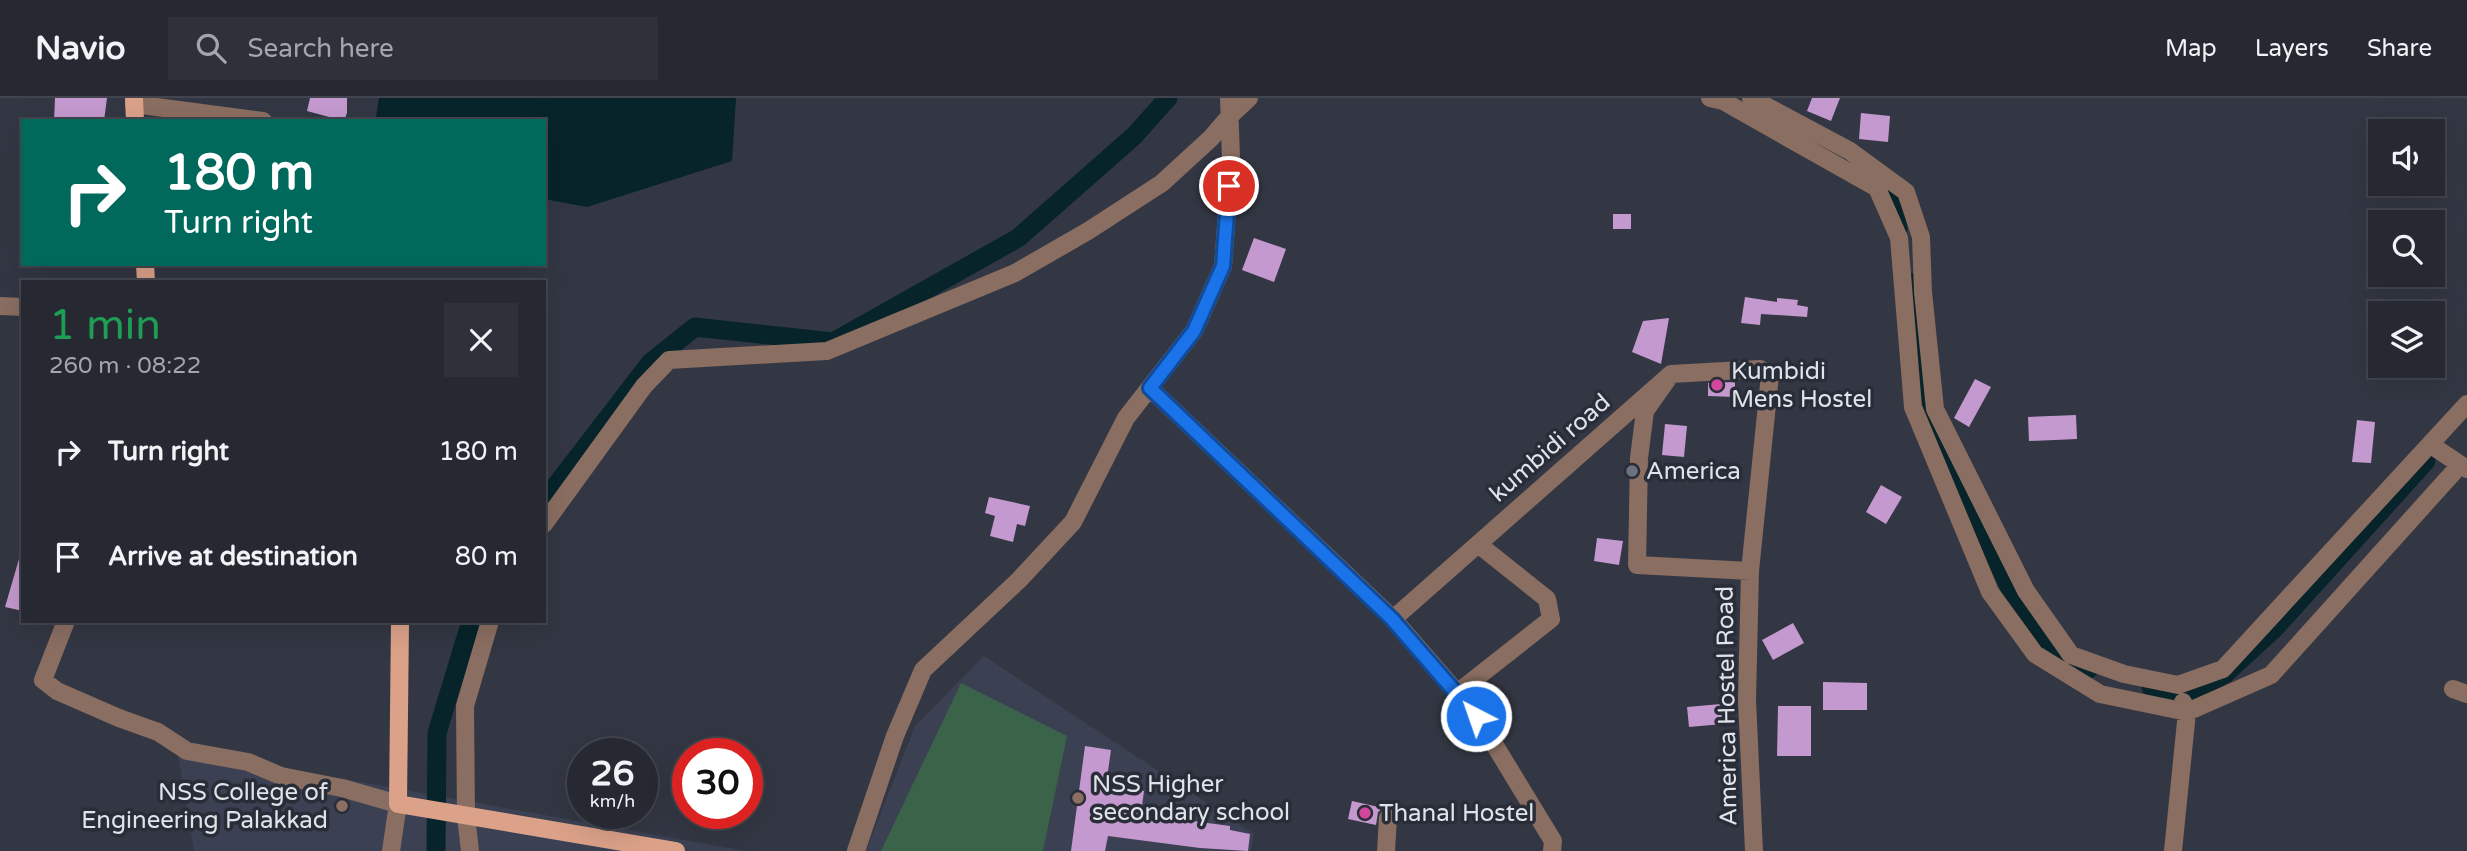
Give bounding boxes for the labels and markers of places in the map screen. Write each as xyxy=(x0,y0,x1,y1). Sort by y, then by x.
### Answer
pin xyxy=(1199,156,1259,216)
place label: Kumbidi Mens Hostel xyxy=(1731,357,1872,414)
marker: Kumbidi Mens Hostel xyxy=(1709,377,1725,393)
place label: America xyxy=(1646,457,1741,486)
marker: America xyxy=(1624,463,1640,479)
place label: NSS Higher secondary school xyxy=(1092,770,1290,827)
place label: NSS College of Engineering Palakkad xyxy=(81,778,329,835)
marker: NSS Higher secondary school xyxy=(1070,790,1086,806)
marker: NSS College of Engineering Palakkad xyxy=(334,798,350,814)
place label: Thanal Hostel xyxy=(1379,799,1534,828)
marker: Thanal Hostel xyxy=(1357,805,1373,821)

